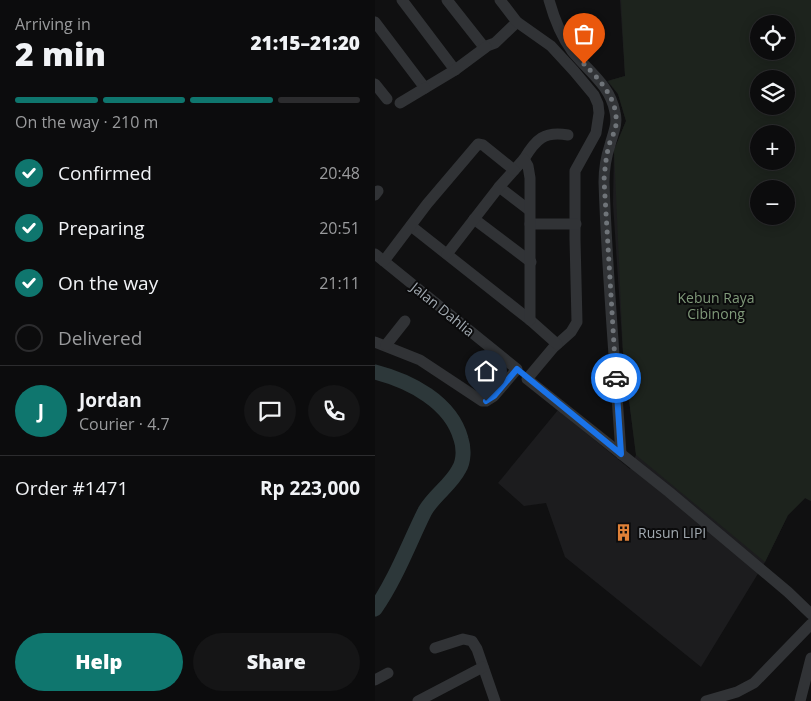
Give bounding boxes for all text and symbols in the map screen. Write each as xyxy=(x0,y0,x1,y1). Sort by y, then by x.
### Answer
text: Arriving in xyxy=(15,13,91,35)
pin xyxy=(563,13,605,64)
map controls xyxy=(750,15,795,225)
button: locate xyxy=(750,15,795,60)
icon: bag xyxy=(570,20,598,48)
text: 21:15–21:20 xyxy=(250,30,360,56)
text: 2 min xyxy=(15,32,106,75)
button: layers xyxy=(750,70,795,115)
text: On the way · 210 m xyxy=(15,111,158,133)
button: + xyxy=(750,125,795,170)
icon: check xyxy=(15,159,43,187)
text: Confirmed xyxy=(58,160,152,186)
text: 20:48 xyxy=(319,162,360,184)
button: − xyxy=(750,180,795,225)
icon: check xyxy=(15,214,43,242)
text: Preparing xyxy=(58,215,145,241)
text: 20:51 xyxy=(319,217,360,239)
icon: check xyxy=(15,269,43,297)
text: On the way xyxy=(58,270,158,296)
text: 21:11 xyxy=(319,272,360,294)
street label: Jalan Dahlia xyxy=(406,276,479,340)
park label: Kebun Raya Cibinong xyxy=(677,288,755,323)
text: Delivered xyxy=(58,325,142,351)
pin xyxy=(465,350,507,401)
courier xyxy=(591,353,641,403)
icon: home xyxy=(472,357,500,385)
icon: car xyxy=(602,364,630,392)
button: chat xyxy=(244,385,296,437)
button: phone xyxy=(308,385,360,437)
text: Jordan xyxy=(79,387,142,413)
text: J xyxy=(38,398,44,424)
text: Courier · 4.7 xyxy=(79,413,170,435)
text: Order #1471 xyxy=(15,475,128,501)
text: Rp 223,000 xyxy=(260,475,360,501)
building icon: Rusun LIPI xyxy=(614,522,634,542)
place label: Rusun LIPI xyxy=(638,523,706,542)
button: Help xyxy=(15,633,183,691)
button: Share xyxy=(193,633,360,691)

